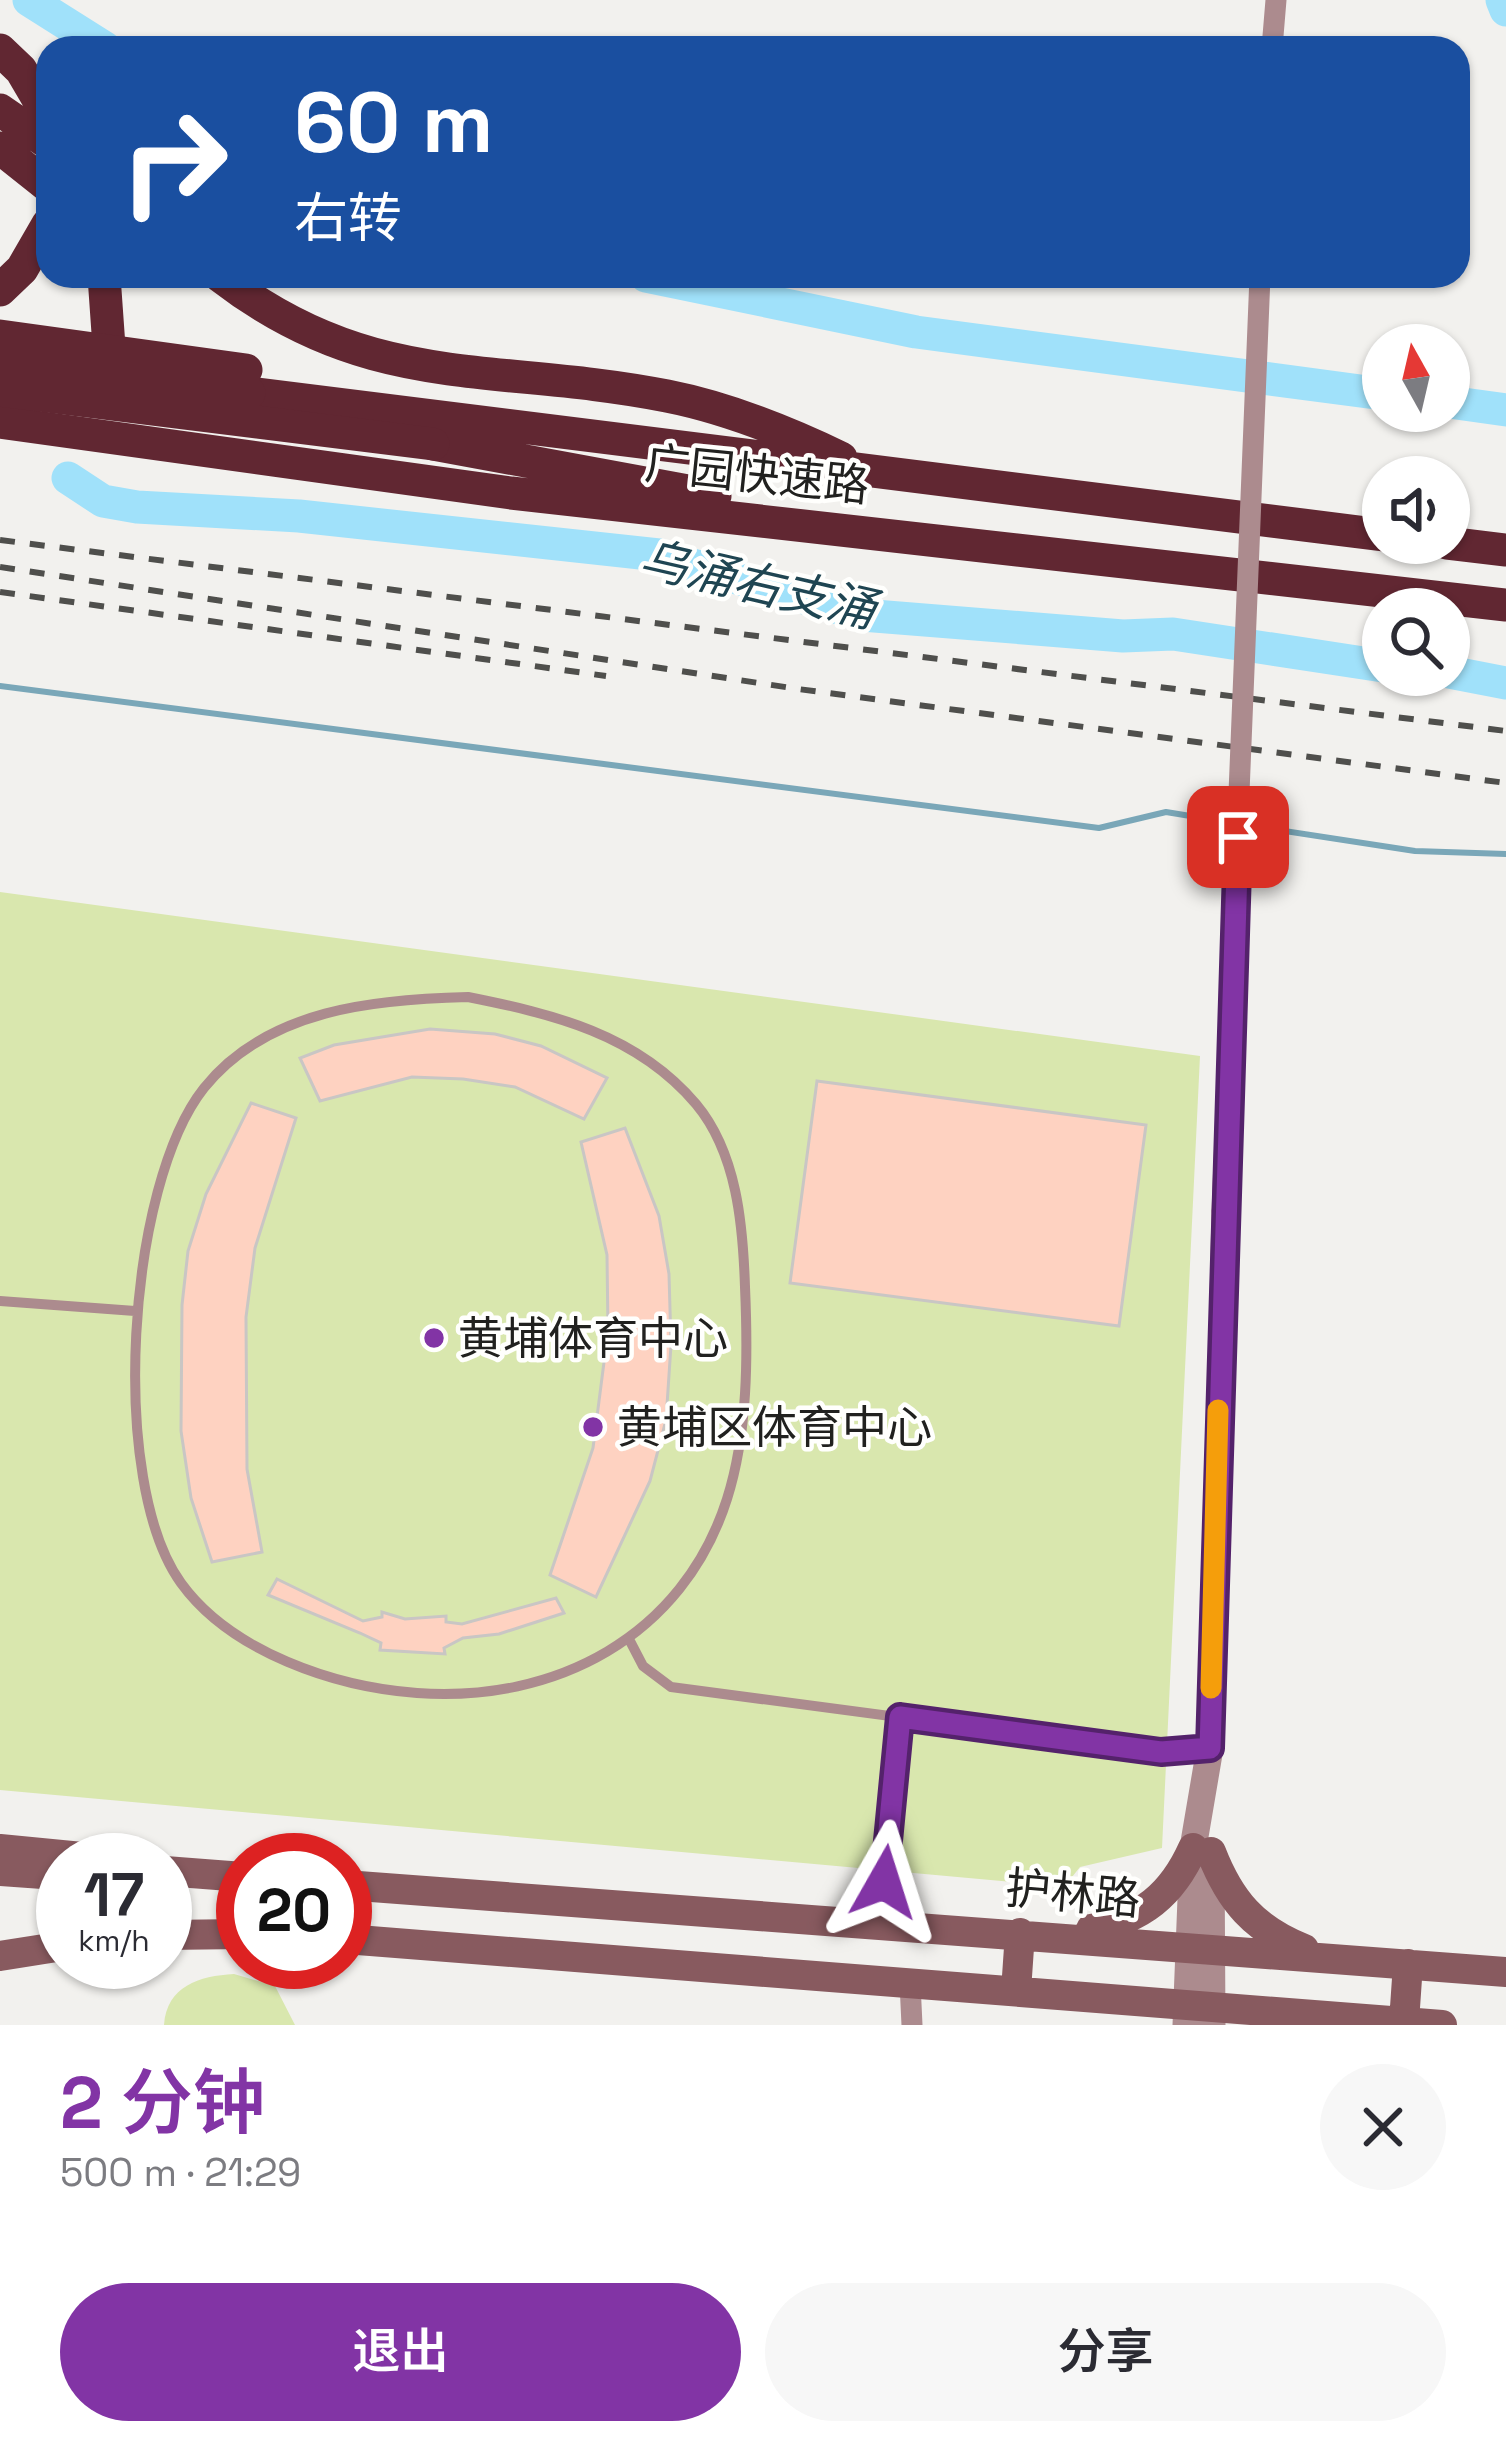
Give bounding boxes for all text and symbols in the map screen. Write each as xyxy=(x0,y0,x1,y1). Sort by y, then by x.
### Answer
text: 60 m xyxy=(294,69,493,177)
icon: right xyxy=(96,84,252,240)
text: 右转 xyxy=(294,184,402,253)
north arrow xyxy=(1362,324,1470,432)
map controls xyxy=(1362,324,1470,696)
street label: 广园快速路 xyxy=(642,434,872,515)
button: sound xyxy=(1362,456,1470,564)
water label: 乌涌右支涌 xyxy=(634,528,887,642)
button: search xyxy=(1362,588,1470,696)
pin xyxy=(1187,786,1289,888)
icon: arrive xyxy=(1205,804,1271,870)
place label: 黄埔体育中心 xyxy=(458,1310,728,1367)
marker: 黄埔体育中心 xyxy=(421,1325,447,1351)
place label: 黄埔区体育中心 xyxy=(617,1399,932,1456)
marker: 黄埔区体育中心 xyxy=(580,1414,606,1440)
position arrow xyxy=(821,1819,947,1945)
speed limit sign: 20 xyxy=(216,1833,372,1989)
text: 17 xyxy=(84,1857,144,1934)
street label: 护林路 xyxy=(1003,1859,1143,1928)
text: km/h xyxy=(78,1921,150,1960)
text: 2 分钟 xyxy=(60,2057,265,2149)
button: close xyxy=(1320,2064,1446,2190)
text: 500 m · 21:29 xyxy=(60,2148,301,2197)
button: 退出 xyxy=(60,2283,741,2421)
button: 分享 xyxy=(765,2283,1446,2421)

